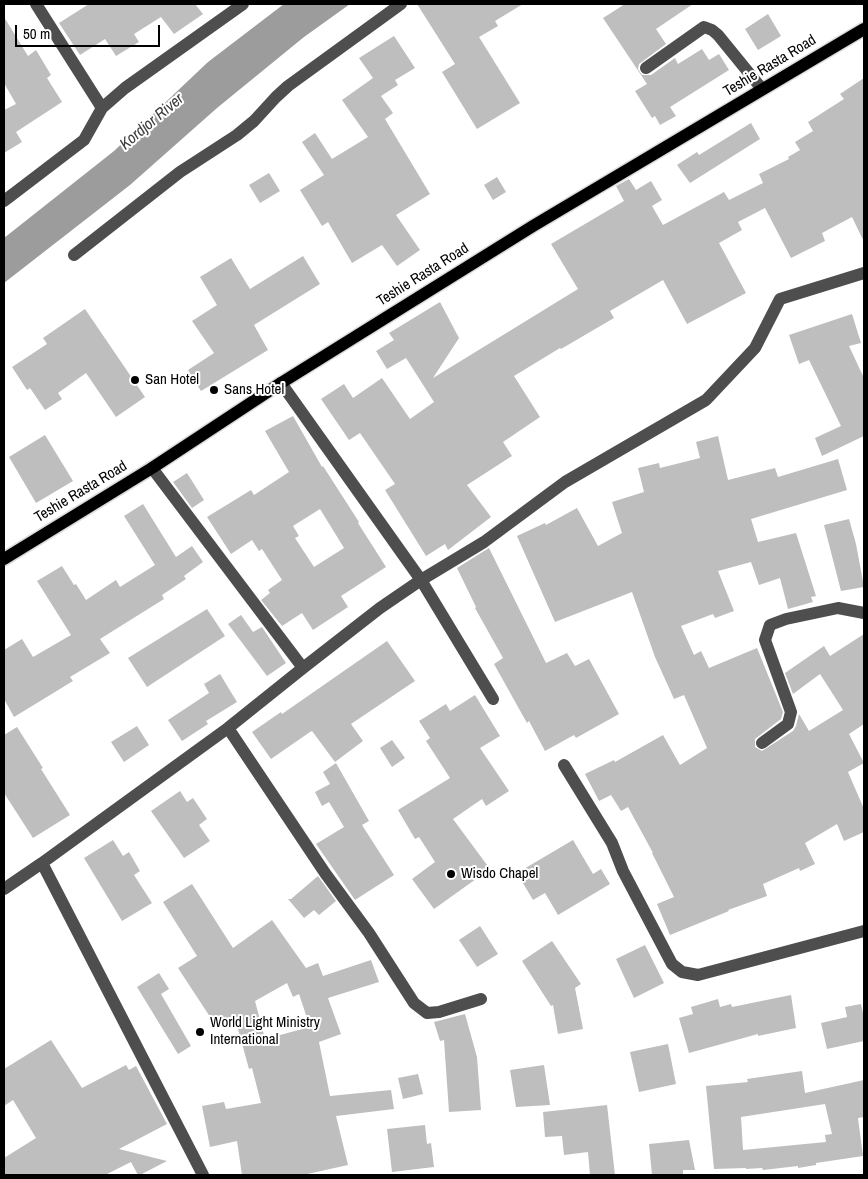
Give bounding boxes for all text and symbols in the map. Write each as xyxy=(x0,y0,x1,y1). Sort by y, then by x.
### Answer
scale bar xyxy=(18,15,162,47)
text: 50 m xyxy=(23,23,50,44)
street label: Teshie Rasta Road xyxy=(721,31,819,101)
water label: Kordjor River xyxy=(116,90,188,154)
street label: Teshie Rasta Road xyxy=(374,240,472,310)
place label: San Hotel xyxy=(145,371,199,389)
marker: San Hotel xyxy=(129,374,141,386)
place label: Sans Hotel xyxy=(224,381,284,399)
marker: Sans Hotel xyxy=(208,384,220,396)
street label: Teshie Rasta Road xyxy=(32,457,130,527)
place label: Wisdo Chapel xyxy=(461,865,538,883)
marker: Wisdo Chapel xyxy=(445,868,457,880)
place label: World Light Ministry International xyxy=(210,1014,320,1049)
marker: World Light Ministry International xyxy=(194,1026,206,1038)

